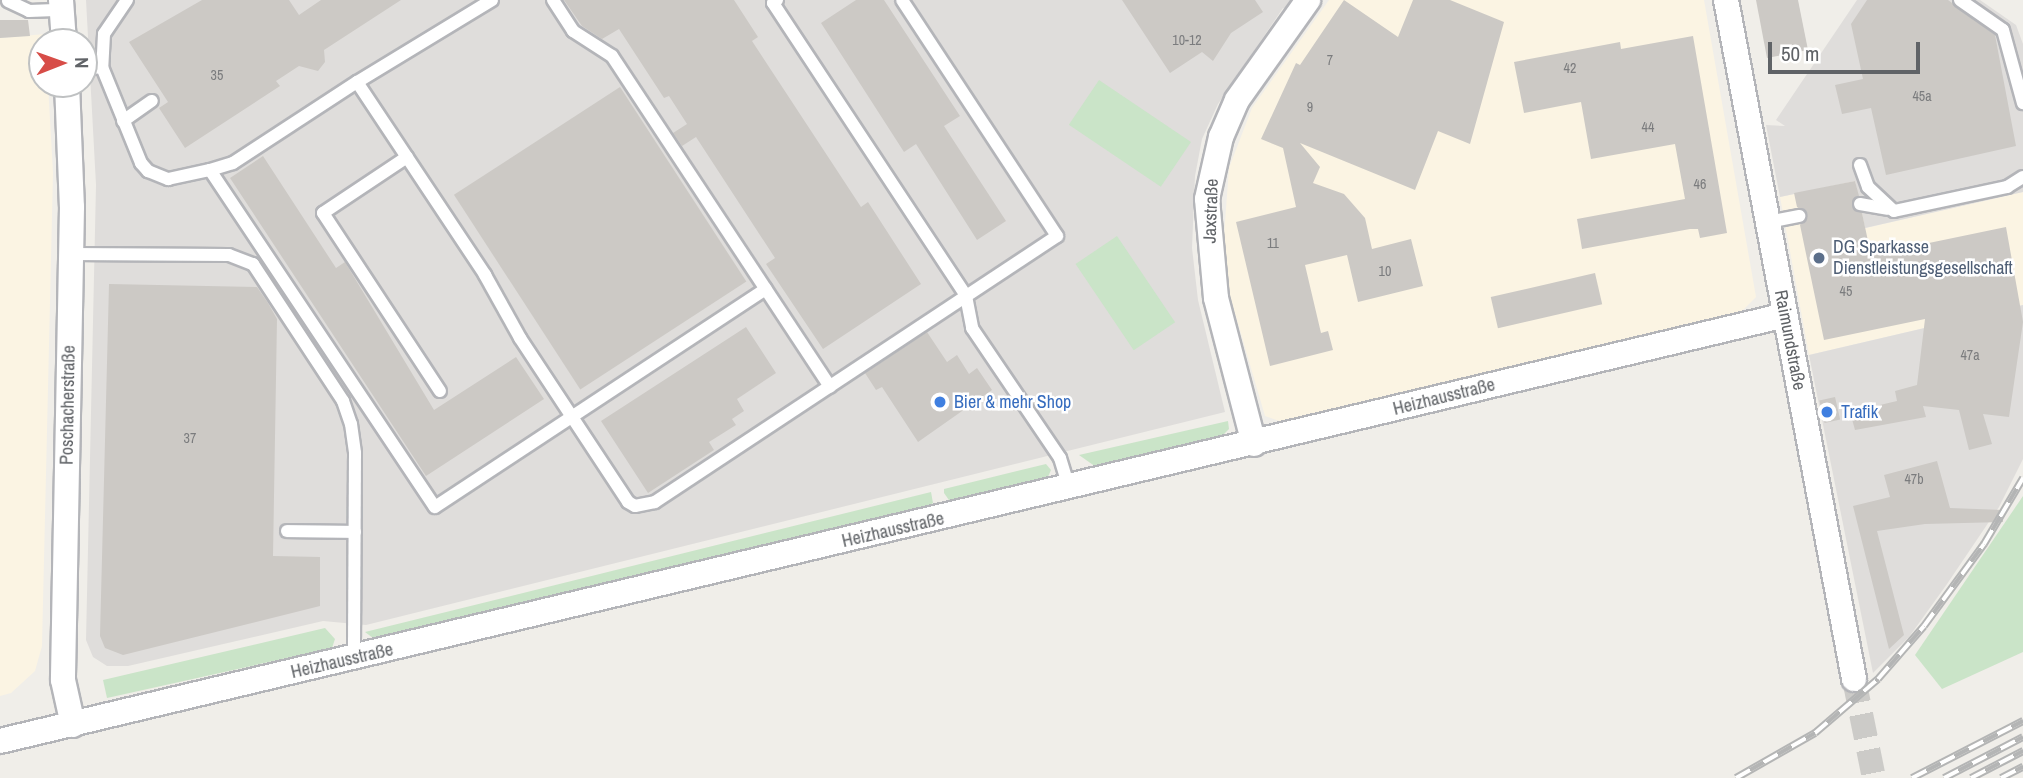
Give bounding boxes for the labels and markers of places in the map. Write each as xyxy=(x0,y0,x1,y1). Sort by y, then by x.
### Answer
place label: DG Sparkasse Dienstleistungsgesellschaft xyxy=(1833,237,2013,280)
marker: DG Sparkasse Dienstleistungsgesellschaft xyxy=(1811,250,1827,266)
place label: Bier & mehr Shop xyxy=(954,391,1071,413)
marker: Bier & mehr Shop xyxy=(932,394,948,410)
place label: Trafik xyxy=(1841,401,1878,423)
marker: Trafik xyxy=(1819,404,1835,420)

